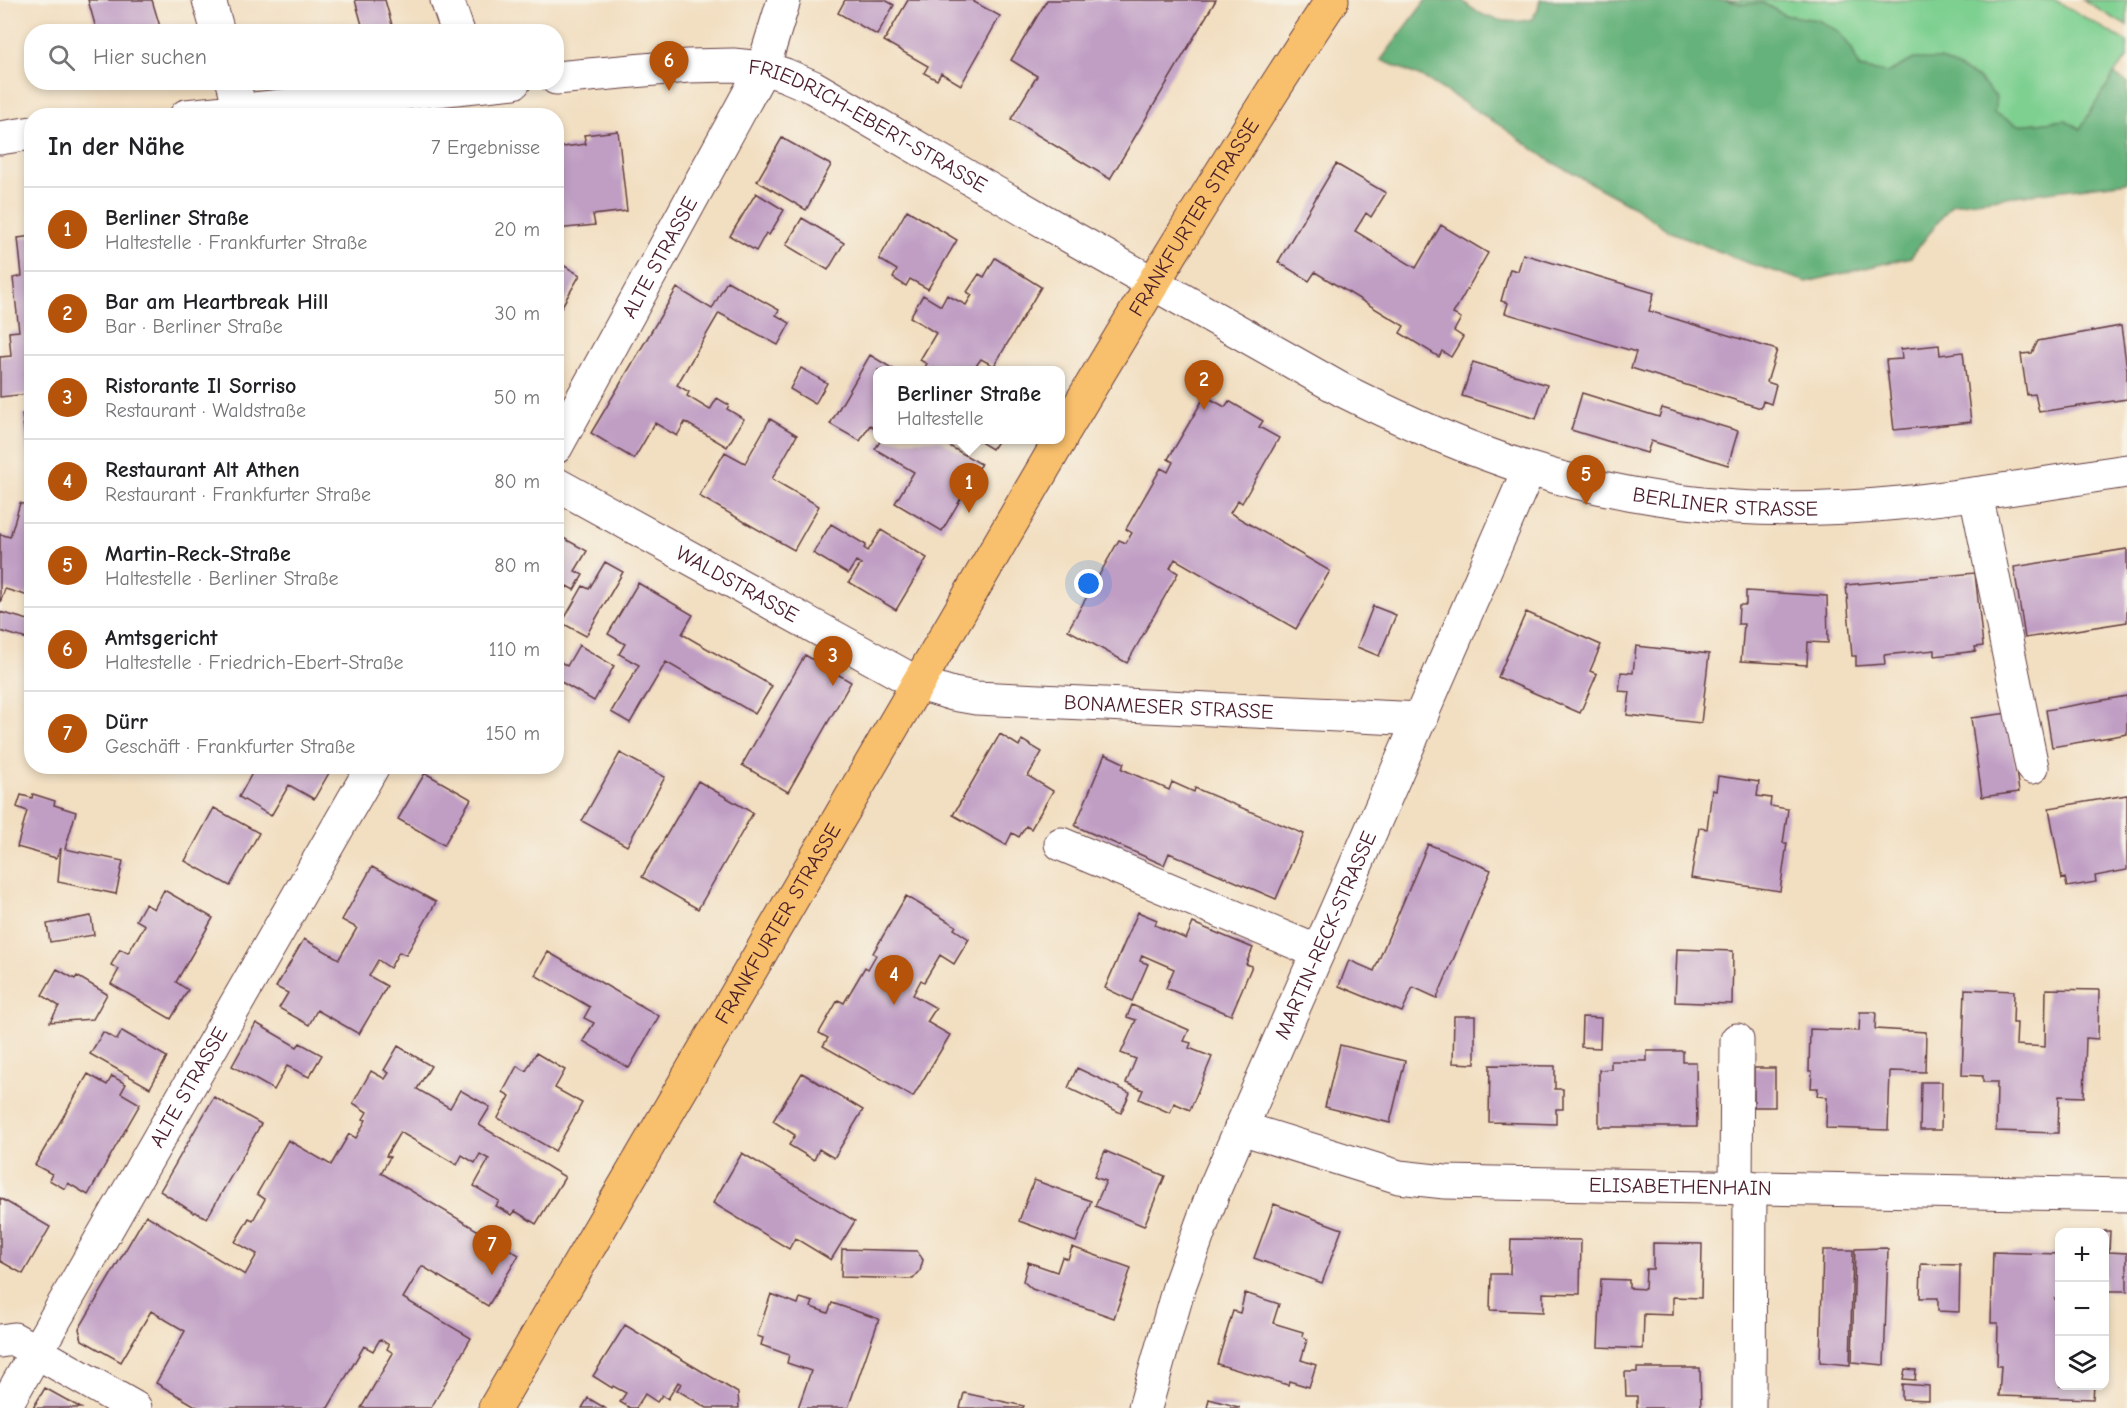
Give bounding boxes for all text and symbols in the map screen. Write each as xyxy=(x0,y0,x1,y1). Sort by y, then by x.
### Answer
search box xyxy=(24,24,564,90)
icon: search xyxy=(45,41,78,74)
pin: 6 xyxy=(650,42,688,91)
text: Hier suchen xyxy=(93,44,207,70)
street label: FRIEDRICH-EBERT-STRASSE xyxy=(747,55,992,198)
street label: FRANKFURTER STRASSE xyxy=(1124,114,1264,321)
text: In der Nähe xyxy=(48,132,185,162)
text: 7 Ergebnisse xyxy=(431,136,540,159)
street label: ALTE STRASSE xyxy=(617,193,702,322)
text: Berliner Straße xyxy=(105,205,249,231)
text: 1 xyxy=(64,218,71,241)
text: 20 m xyxy=(494,218,540,241)
text: Haltestelle · Frankfurter Straße xyxy=(105,231,367,254)
text: Bar am Heartbreak Hill xyxy=(105,289,328,315)
text: 2 xyxy=(63,302,72,325)
text: 30 m xyxy=(494,302,540,325)
text: Bar · Berliner Straße xyxy=(105,315,283,338)
pin: 2 xyxy=(1184,360,1224,410)
popup xyxy=(873,366,1065,444)
text: Ristorante Il Sorriso xyxy=(105,373,296,399)
text: Berliner Straße xyxy=(897,381,1041,407)
text: 3 xyxy=(63,386,72,409)
text: 50 m xyxy=(494,386,540,409)
text: Restaurant · Waldstraße xyxy=(105,399,306,422)
text: Haltestelle xyxy=(897,407,984,430)
pin: 5 xyxy=(1566,456,1606,505)
text: Restaurant Alt Athen xyxy=(105,457,300,483)
pin: 1 xyxy=(950,464,988,513)
text: 4 xyxy=(63,470,72,493)
text: 80 m xyxy=(494,470,540,493)
street label: BERLINER STRASSE xyxy=(1631,482,1818,521)
text: Restaurant · Frankfurter Straße xyxy=(105,483,371,506)
text: Martin-Reck-Straße xyxy=(105,541,291,567)
street label: WALDSTRASSE xyxy=(672,541,803,627)
text: 5 xyxy=(62,554,73,577)
text: 80 m xyxy=(494,554,540,577)
text: Haltestelle · Berliner Straße xyxy=(105,567,339,590)
your location xyxy=(1074,569,1103,598)
text: Amtsgericht xyxy=(105,625,217,651)
pin: 3 xyxy=(814,636,852,686)
text: 6 xyxy=(62,638,73,661)
text: 110 m xyxy=(489,638,540,661)
text: Haltestelle · Friedrich-Ebert-Straße xyxy=(105,651,404,674)
street label: BONAMESER STRASSE xyxy=(1063,690,1274,724)
text: Dürr xyxy=(105,709,148,735)
text: 7 xyxy=(63,722,72,745)
text: 150 m xyxy=(486,722,540,745)
text: Geschäft · Frankfurter Straße xyxy=(105,735,355,758)
street label: FRANKFURTER STRASSE xyxy=(710,819,846,1028)
street label: MARTIN-RECK-STRASSE xyxy=(1269,828,1381,1043)
pin: 4 xyxy=(874,956,914,1005)
street label: ALTE STRASSE xyxy=(144,1023,232,1152)
street label: ELISABETHENHAIN xyxy=(1589,1173,1772,1200)
pin: 7 xyxy=(472,1226,512,1275)
map controls xyxy=(2055,1228,2109,1390)
button: + xyxy=(2055,1228,2109,1282)
button: − xyxy=(2055,1282,2109,1336)
button: layers xyxy=(2055,1336,2109,1390)

